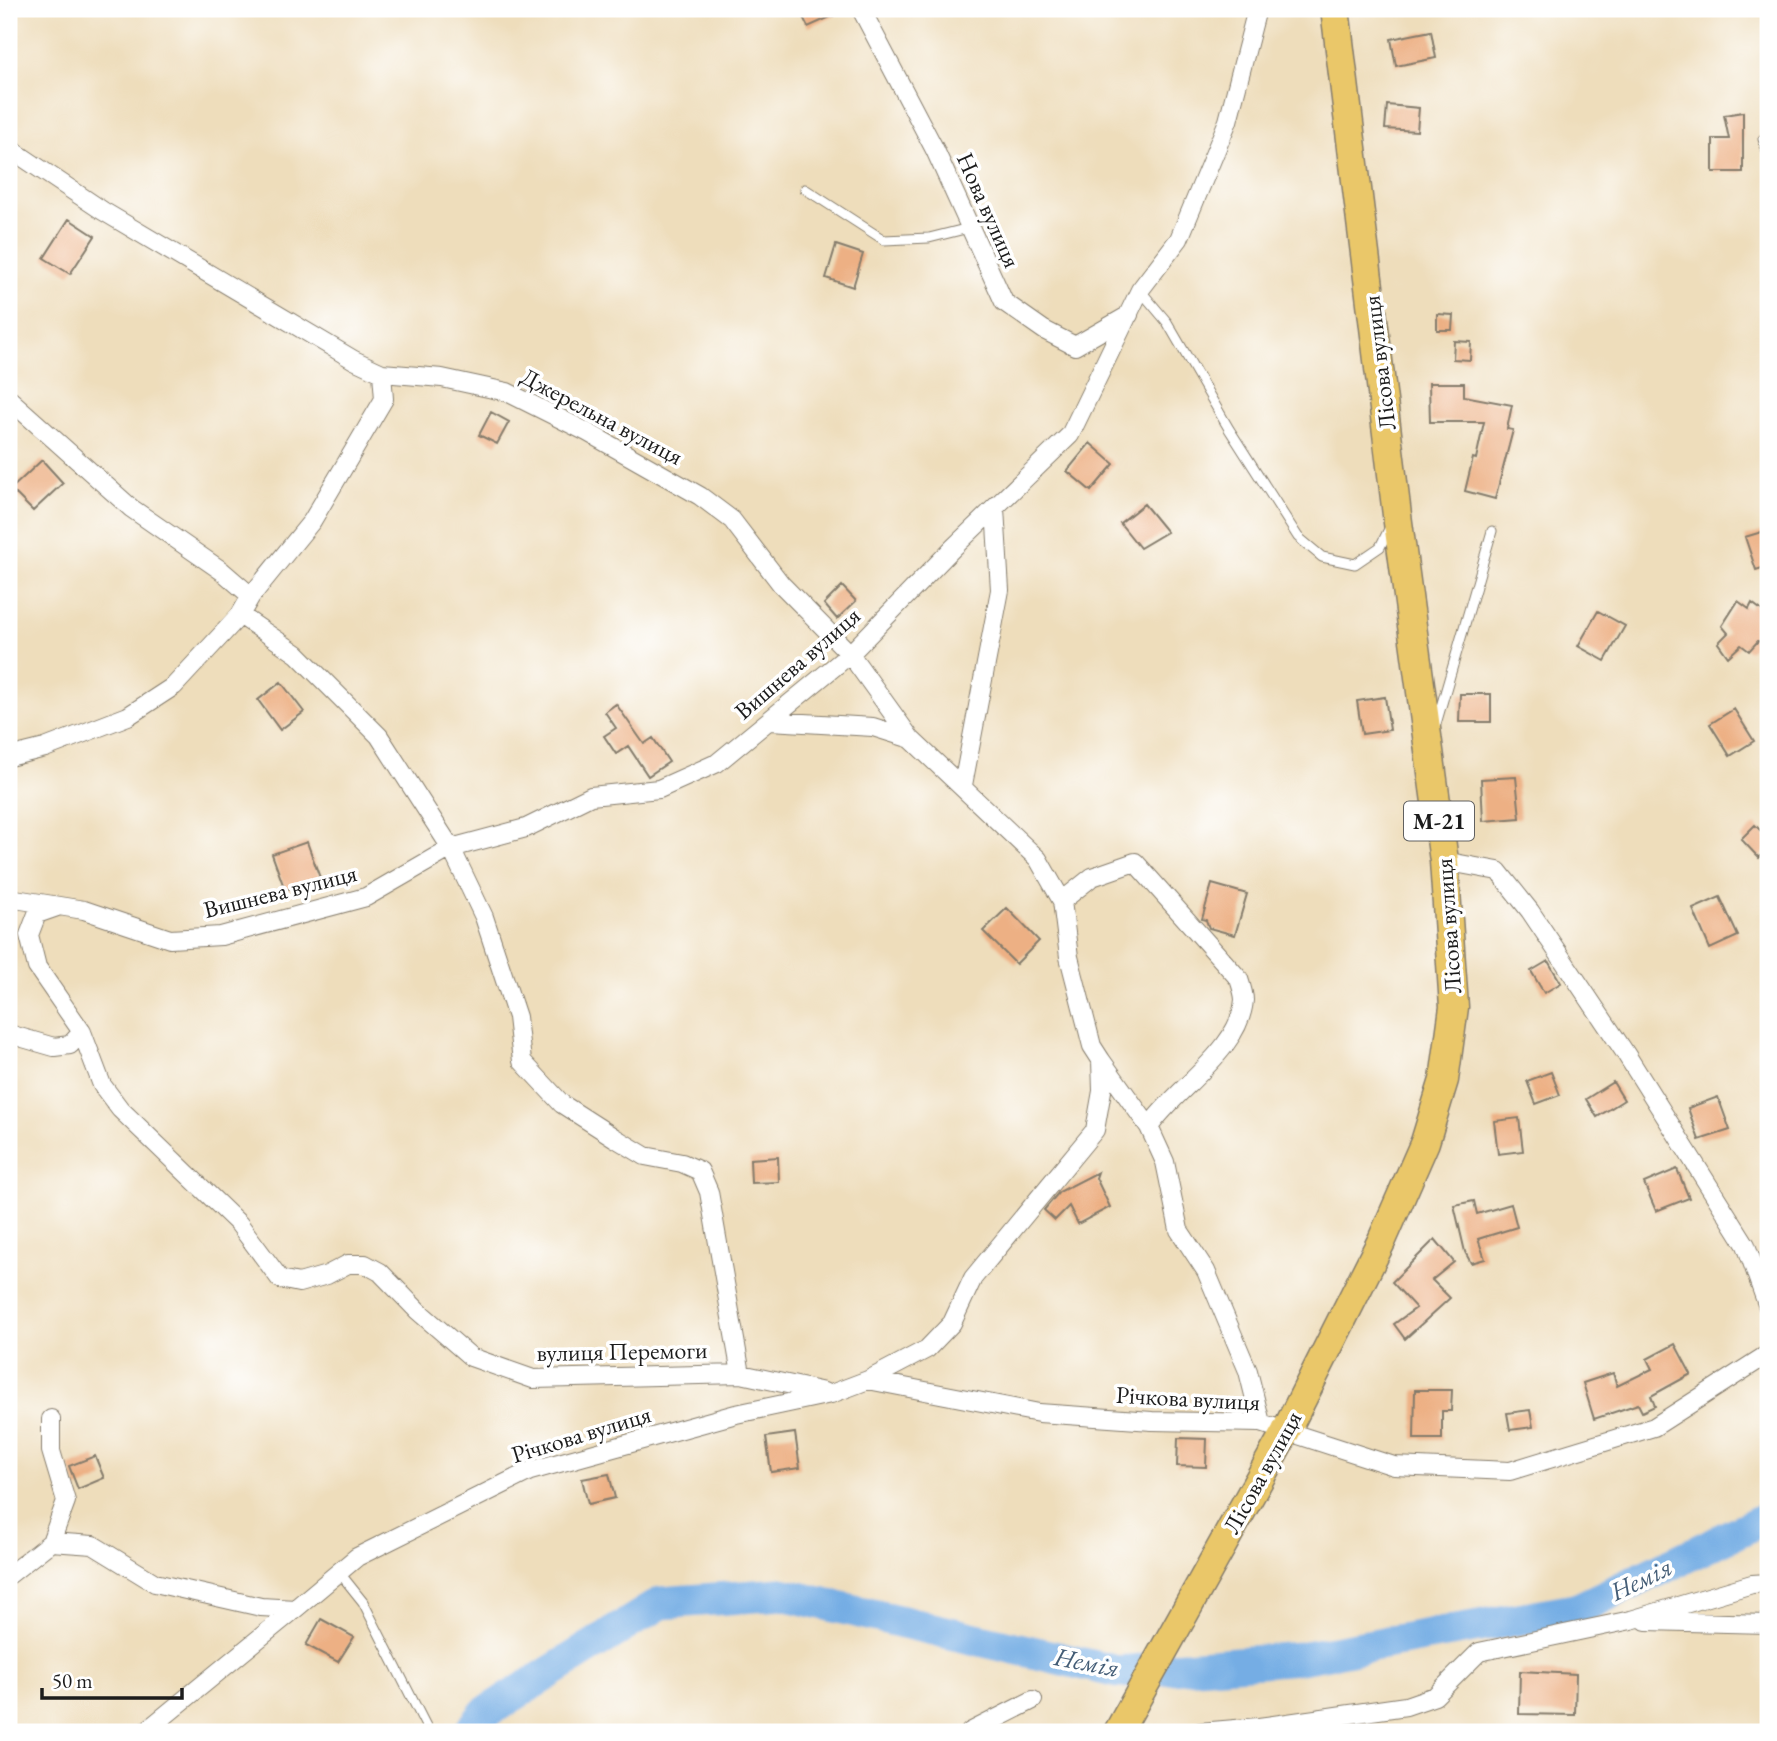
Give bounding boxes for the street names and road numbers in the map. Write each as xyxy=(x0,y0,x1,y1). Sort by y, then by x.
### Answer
street label: Нова вулиця xyxy=(950,148,1028,273)
street label: Лісова вулиця xyxy=(1355,294,1403,432)
street label: Джерельна вулиця xyxy=(516,360,689,472)
street label: Вишнева вулиця xyxy=(728,600,867,726)
road number: М-21 xyxy=(1404,802,1474,841)
street label: Вишнева вулиця xyxy=(200,857,360,925)
street label: Лісова вулиця xyxy=(1428,857,1468,995)
street label: вулиця Перемоги xyxy=(536,1334,708,1368)
street label: Річкова вулиця xyxy=(1115,1379,1261,1417)
street label: Річкова вулиця xyxy=(507,1398,655,1470)
street label: Лісова вулиця xyxy=(1216,1405,1309,1539)

